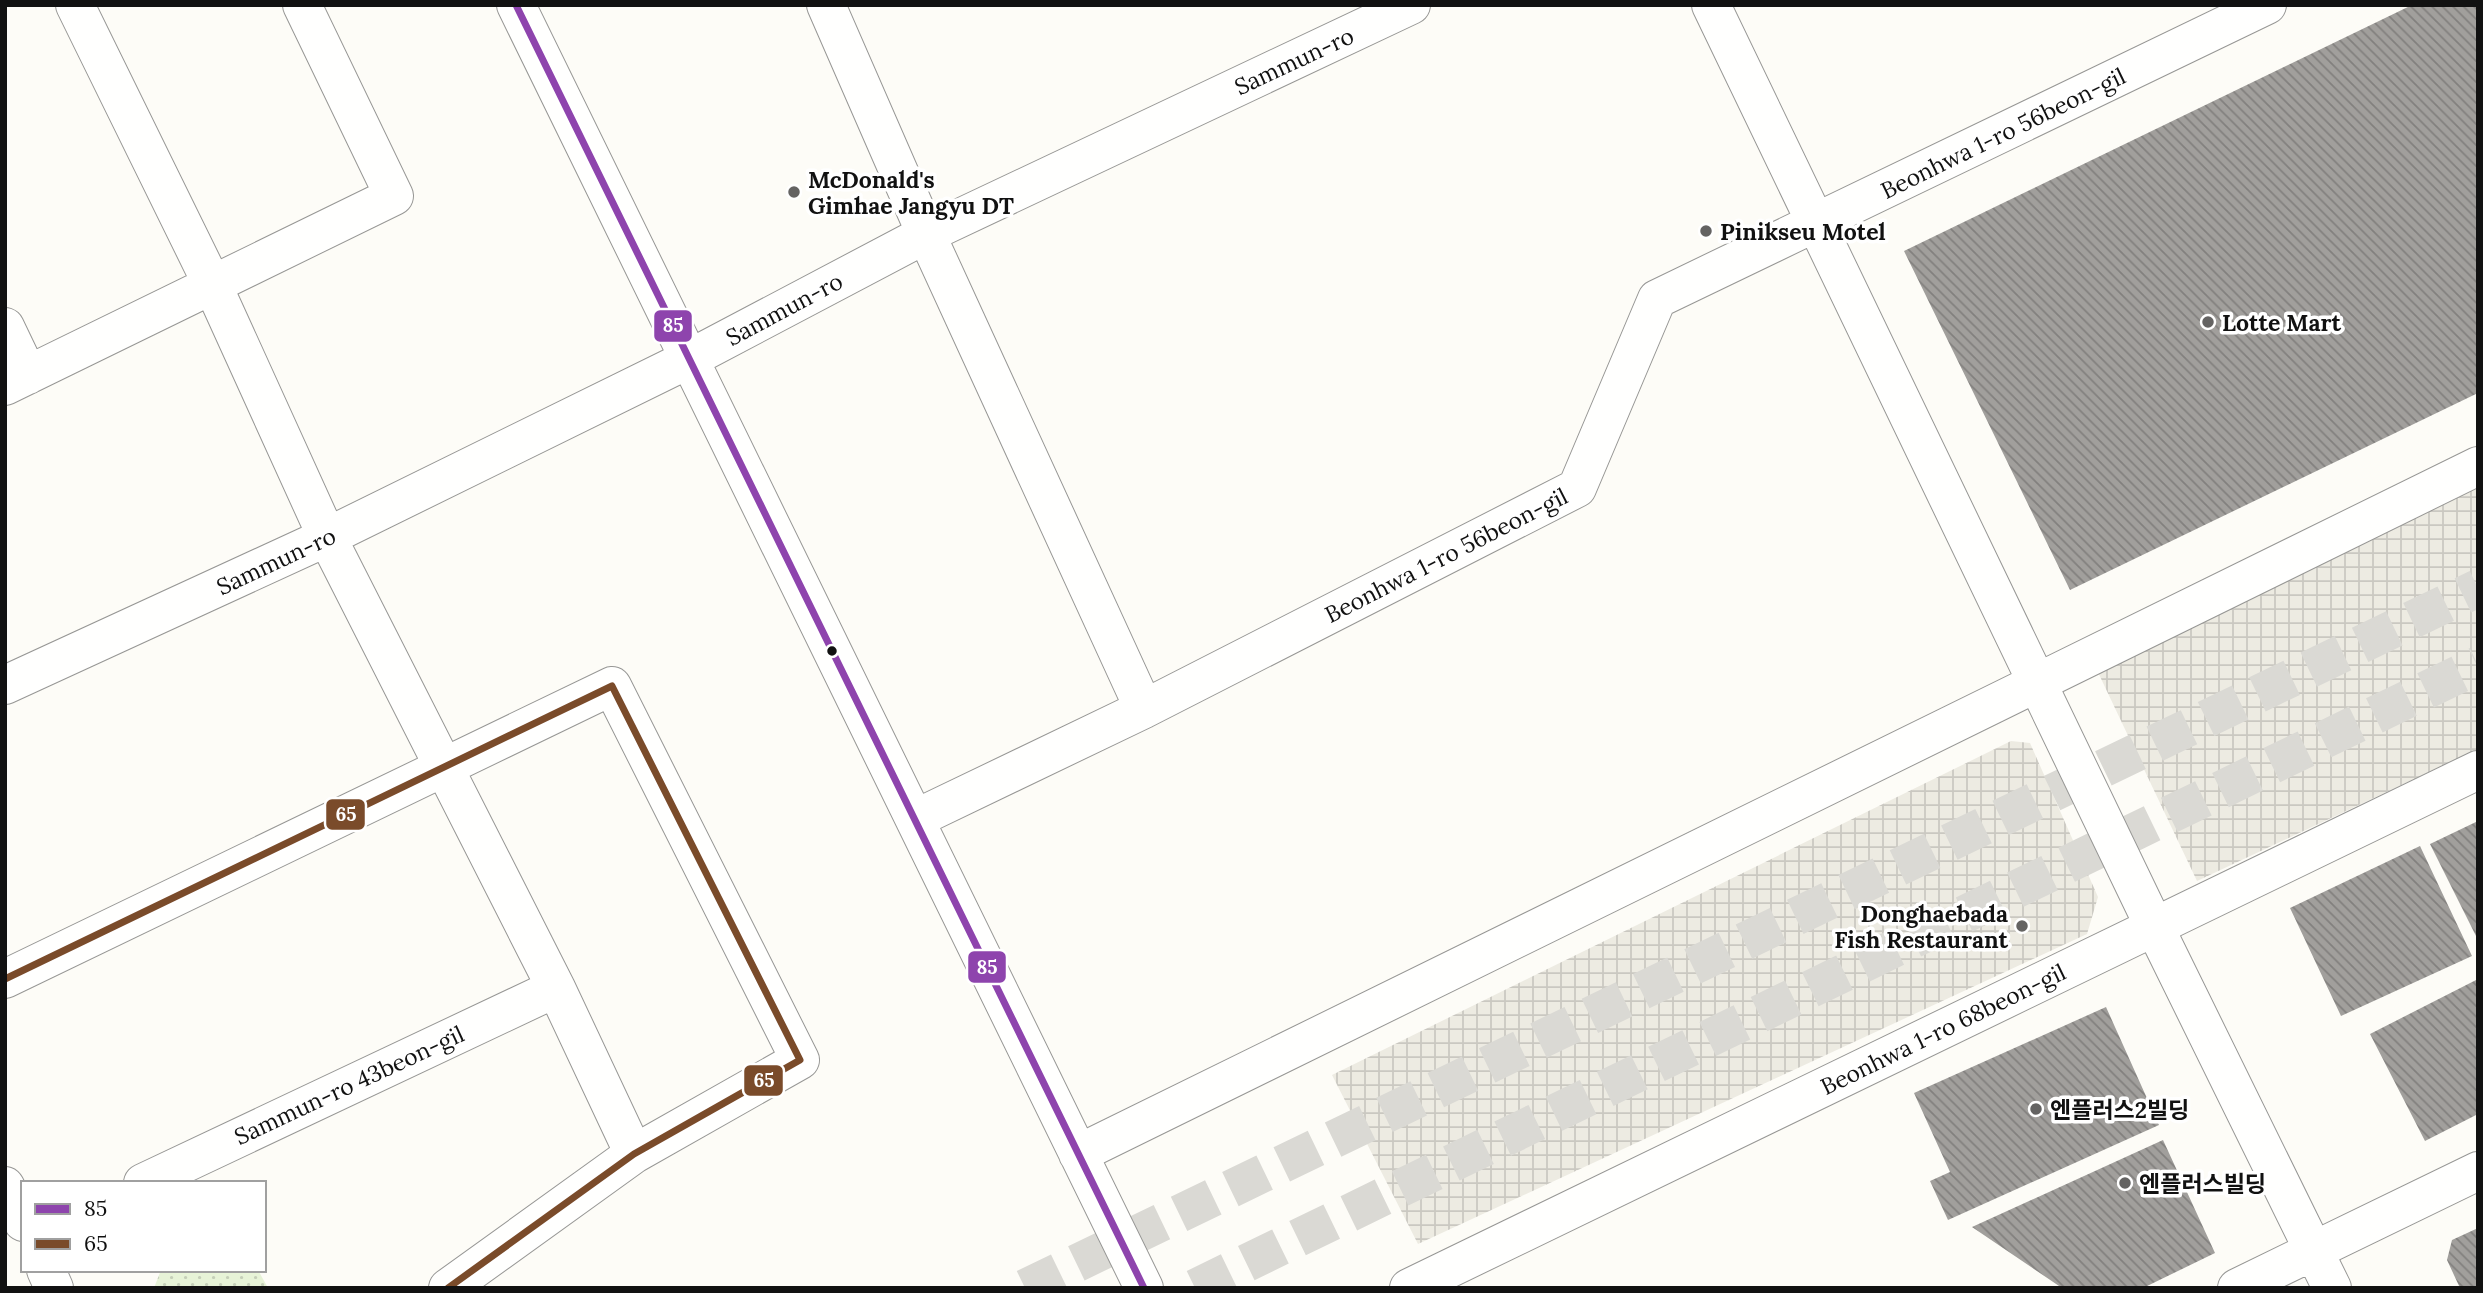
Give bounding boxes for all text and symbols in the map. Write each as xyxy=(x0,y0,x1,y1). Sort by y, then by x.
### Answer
street label: Sammun-ro xyxy=(1230,21,1358,101)
street label: Beonhwa 1-ro 56beon-gil xyxy=(1876,61,2130,205)
place label: McDonald's Gimhae Jangyu DT xyxy=(808,165,1014,220)
marker: McDonald's Gimhae Jangyu DT xyxy=(786,184,802,200)
place label: Pinikseu Motel xyxy=(1720,217,1886,246)
marker: Pinikseu Motel xyxy=(1698,223,1714,239)
street label: Sammun-ro xyxy=(721,266,847,352)
place label: Lotte Mart xyxy=(2222,308,2342,337)
line badge: 85 xyxy=(653,309,693,343)
text: 85 xyxy=(662,313,684,337)
marker: Lotte Mart xyxy=(2200,314,2216,330)
street label: Beonhwa 1-ro 56beon-gil xyxy=(1320,481,1572,629)
street label: Sammun-ro xyxy=(212,521,340,601)
unlabelled marker xyxy=(825,644,839,658)
line badge: 65 xyxy=(325,798,366,831)
text: 65 xyxy=(335,802,357,826)
place label: Donghaebada Fish Restaurant xyxy=(1834,899,2008,954)
marker: Donghaebada Fish Restaurant xyxy=(2014,918,2030,934)
line badge: 85 xyxy=(967,950,1007,984)
text: 85 xyxy=(976,955,998,979)
street label: Beonhwa 1-ro 68beon-gil xyxy=(1816,957,2070,1101)
street label: Sammun-ro 43beon-gil xyxy=(230,1019,468,1151)
line badge: 65 xyxy=(743,1064,784,1097)
text: 65 xyxy=(753,1068,775,1092)
place label: 엔플러스2빌딩 xyxy=(2050,1095,2189,1124)
marker: 엔플러스2빌딩 xyxy=(2028,1101,2044,1117)
place label: 엔플러스빌딩 xyxy=(2139,1169,2266,1198)
marker: 엔플러스빌딩 xyxy=(2117,1175,2133,1191)
legend xyxy=(21,1181,266,1272)
text: 85 xyxy=(84,1195,107,1222)
text: 65 xyxy=(84,1230,108,1257)

